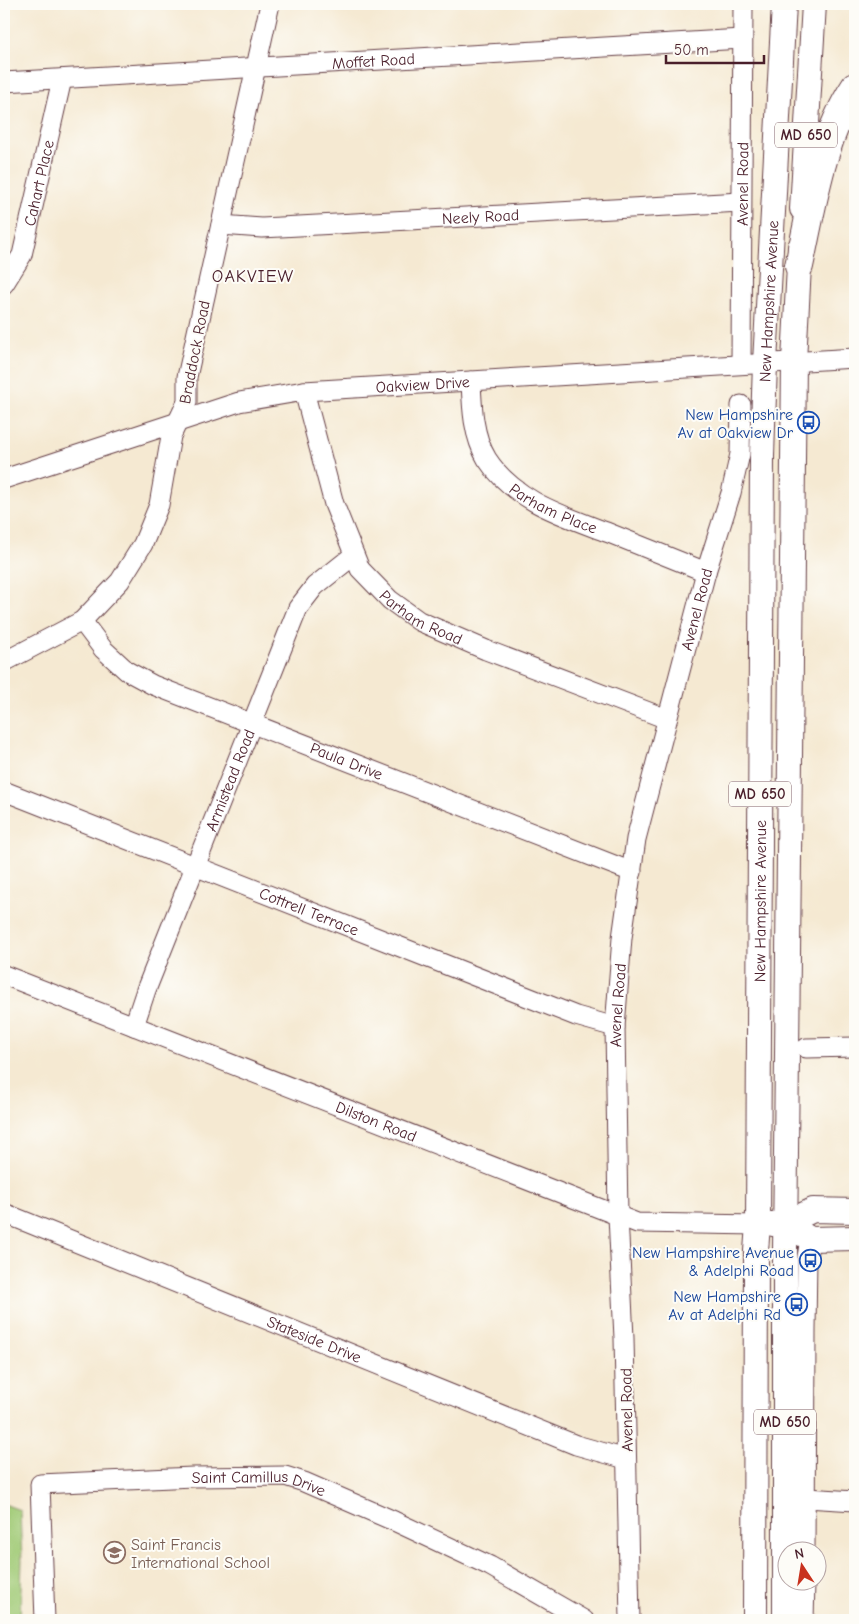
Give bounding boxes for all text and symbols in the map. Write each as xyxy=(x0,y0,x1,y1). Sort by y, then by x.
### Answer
scale bar xyxy=(666,32,764,64)
text: 50 m xyxy=(674,41,709,59)
street label: Moffet Road xyxy=(331,50,415,73)
road number: MD 650 xyxy=(775,122,837,148)
street label: Cahart Place xyxy=(21,138,58,228)
street label: Avenel Road xyxy=(734,142,752,226)
street label: Neely Road xyxy=(442,206,520,228)
street label: New Hampshire Avenue xyxy=(756,220,783,382)
district label: OAKVIEW xyxy=(212,266,294,287)
street label: Braddock Road xyxy=(176,299,214,405)
street label: Oakview Drive xyxy=(375,373,470,397)
place label: New Hampshire Av at Oakview Dr xyxy=(678,406,794,442)
bus stop icon: New Hampshire Av at Oakview Dr xyxy=(797,411,821,435)
street label: Parham Place xyxy=(506,480,599,538)
street label: Avenel Road xyxy=(678,567,717,652)
street label: Parham Road xyxy=(375,587,465,649)
street label: Armistead Road xyxy=(202,727,259,834)
street label: Paula Drive xyxy=(307,739,385,784)
road number: MD 650 xyxy=(729,782,791,806)
street label: New Hampshire Avenue xyxy=(751,820,770,982)
street label: Cottrell Terrace xyxy=(257,884,361,940)
street label: Avenel Road xyxy=(607,963,630,1047)
street label: Dilston Road xyxy=(333,1098,419,1146)
place label: New Hampshire Avenue & Adelphi Road xyxy=(632,1244,794,1280)
bus stop icon: New Hampshire Avenue & Adelphi Road xyxy=(798,1249,822,1273)
place label: New Hampshire Av at Adelphi Rd xyxy=(668,1288,781,1324)
bus stop icon: New Hampshire Av at Adelphi Rd xyxy=(785,1293,809,1317)
street label: Stateside Drive xyxy=(264,1313,364,1367)
street label: Avenel Road xyxy=(617,1368,637,1452)
road number: MD 650 xyxy=(754,1410,816,1434)
street label: Saint Camillus Drive xyxy=(192,1468,328,1500)
place label: Saint Francis International School xyxy=(131,1536,270,1572)
school or university icon: Saint Francis International School xyxy=(103,1541,127,1565)
north arrow xyxy=(776,1542,826,1592)
text: N xyxy=(793,1545,806,1563)

